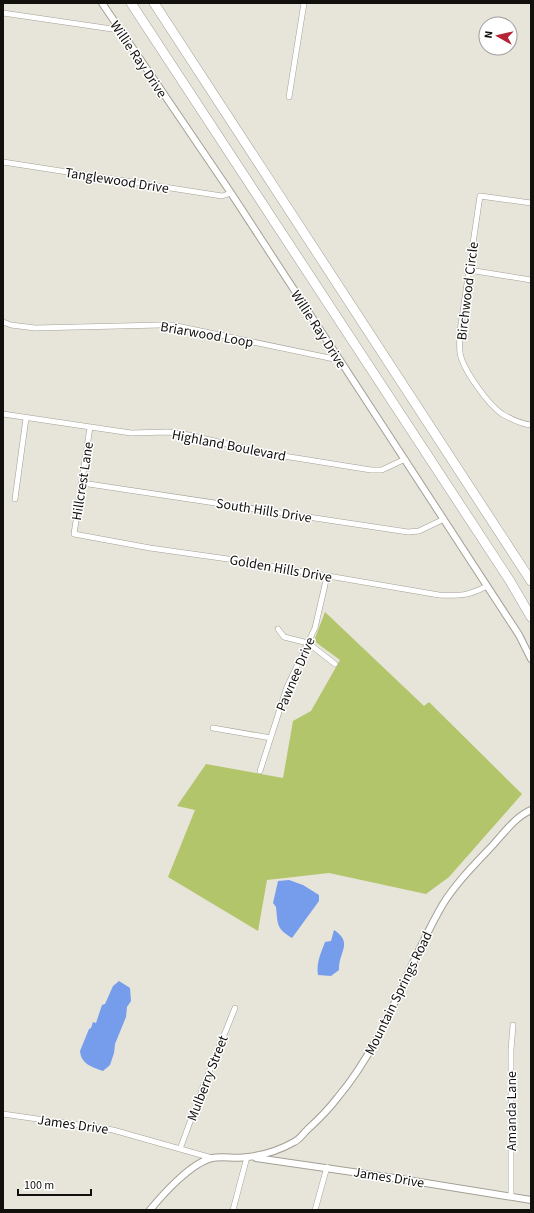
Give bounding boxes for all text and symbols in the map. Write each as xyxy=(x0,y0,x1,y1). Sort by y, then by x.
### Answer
north arrow xyxy=(478,16,518,56)
street label: Willie Ray Drive xyxy=(105,17,171,102)
text: N xyxy=(481,30,497,39)
street label: Tanglewood Drive xyxy=(63,163,170,199)
street label: Birchwood Circle xyxy=(452,241,484,342)
street label: Willie Ray Drive xyxy=(285,287,351,373)
street label: Briarwood Loop xyxy=(159,317,255,353)
street label: Highland Boulevard xyxy=(170,425,288,467)
street label: Hillcrest Lane xyxy=(67,440,99,522)
street label: South Hills Drive xyxy=(215,494,313,528)
street label: Golden Hills Drive xyxy=(228,550,334,588)
street label: Pawnee Drive xyxy=(271,634,321,715)
street label: Mountain Springs Road xyxy=(360,928,438,1059)
street label: Mulberry Street xyxy=(182,1032,234,1124)
street label: Amanda Lane xyxy=(502,1071,522,1151)
street label: James Drive xyxy=(36,1110,110,1140)
street label: James Drive xyxy=(352,1163,426,1193)
scale bar xyxy=(18,1171,91,1197)
text: 100 m xyxy=(24,1177,54,1194)

